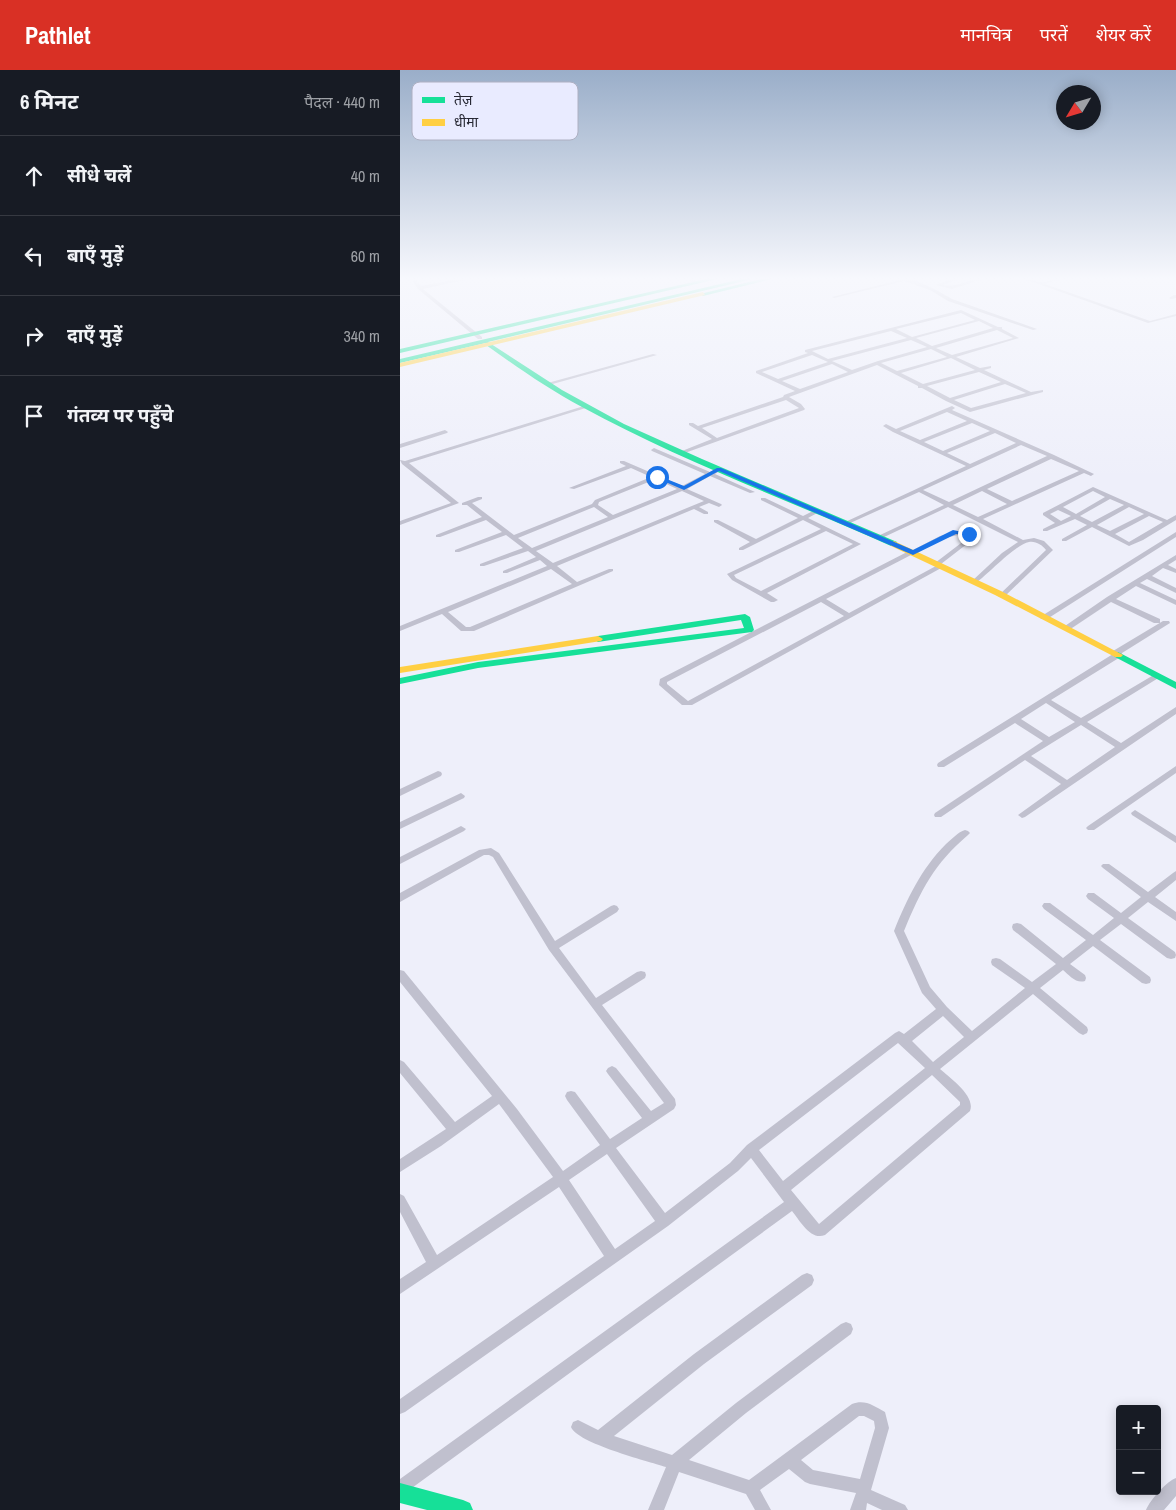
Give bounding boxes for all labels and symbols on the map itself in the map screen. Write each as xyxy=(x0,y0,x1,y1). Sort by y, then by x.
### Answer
legend xyxy=(412,82,578,140)
north arrow xyxy=(1056,85,1101,130)
text: तेज़ xyxy=(454,91,473,109)
text: धीमा xyxy=(454,113,479,131)
route start xyxy=(646,466,669,489)
route end xyxy=(958,523,981,546)

